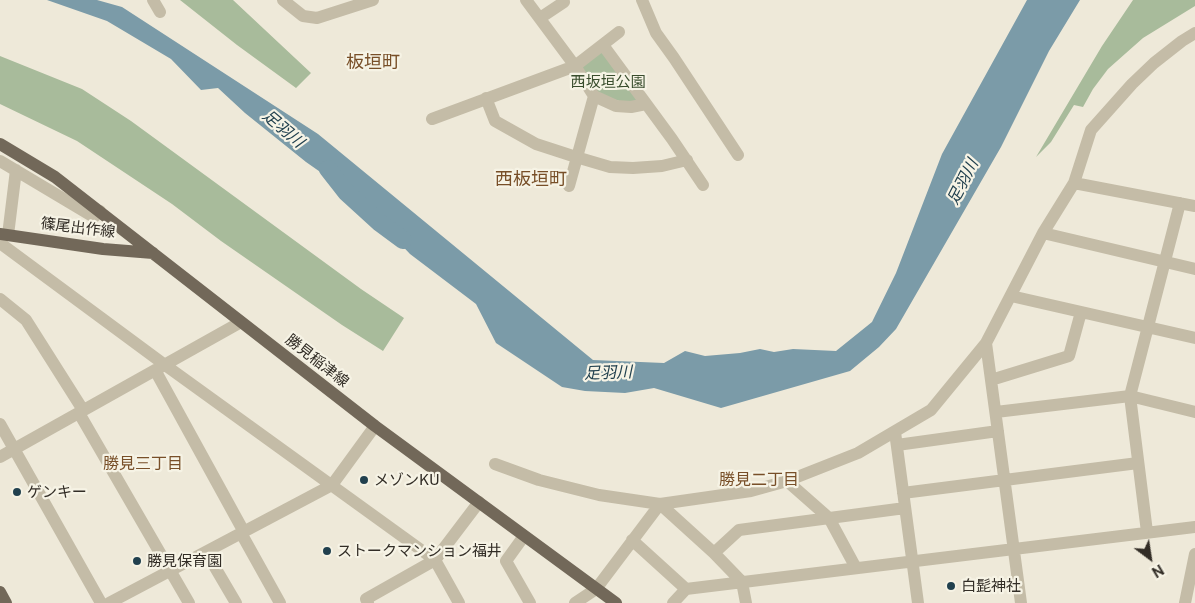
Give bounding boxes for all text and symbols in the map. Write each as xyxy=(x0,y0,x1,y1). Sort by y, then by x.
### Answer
district label: 板垣町 xyxy=(346,51,400,73)
park label: 西坂垣公園 xyxy=(571,73,645,91)
water label: 足羽川 xyxy=(258,106,308,152)
water label: 足羽川 xyxy=(944,156,982,208)
district label: 西板垣町 xyxy=(495,168,567,190)
street label: 篠尾出作線 xyxy=(40,214,116,242)
street label: 勝見稲津線 xyxy=(282,331,352,391)
water label: 足羽川 xyxy=(584,363,632,383)
district label: 勝見三丁目 xyxy=(103,454,183,474)
district label: 勝見二丁目 xyxy=(719,470,799,490)
place label: メゾンKU xyxy=(374,471,439,489)
marker: メゾンKU xyxy=(358,474,370,486)
place label: ゲンキー xyxy=(27,483,87,501)
marker: ゲンキー xyxy=(11,486,23,498)
north arrow xyxy=(1125,533,1175,583)
place label: ストークマンション福井 xyxy=(337,542,502,560)
marker: ストークマンション福井 xyxy=(321,545,333,557)
place label: 勝見保育園 xyxy=(147,552,222,570)
marker: 勝見保育園 xyxy=(131,555,143,567)
text: N xyxy=(1149,561,1167,581)
place label: 白髭神社 xyxy=(961,577,1021,595)
marker: 白髭神社 xyxy=(945,580,957,592)

